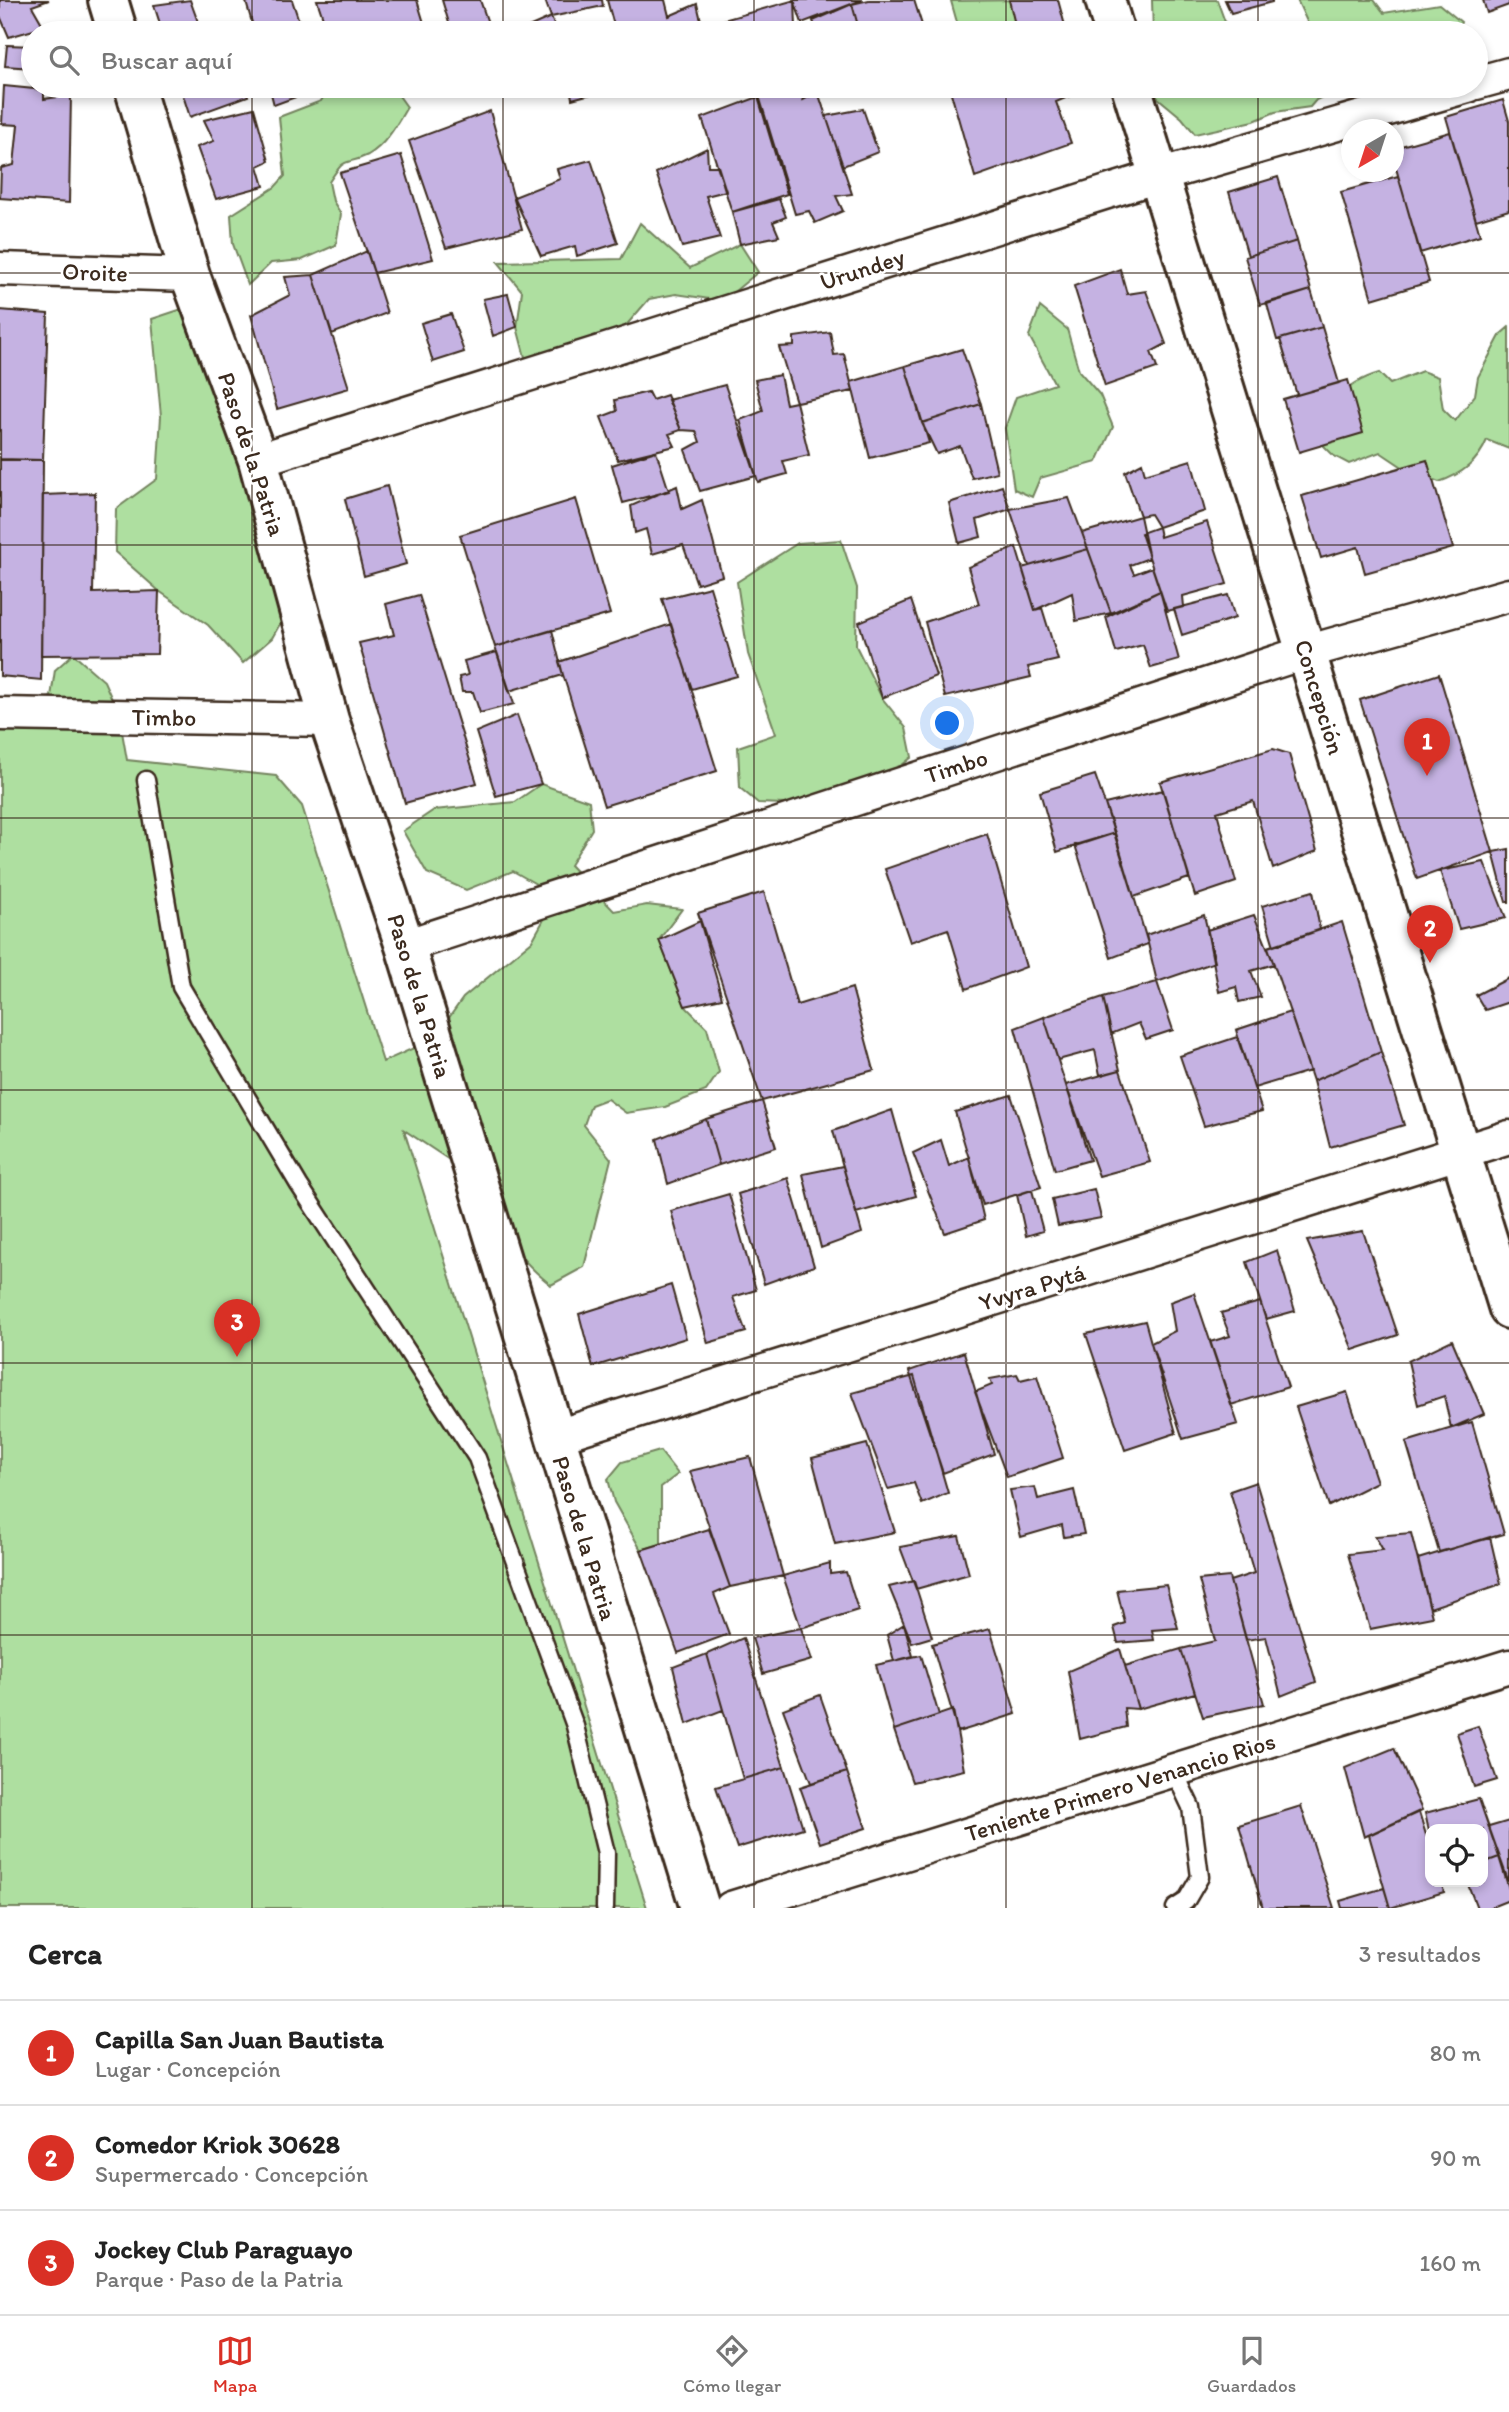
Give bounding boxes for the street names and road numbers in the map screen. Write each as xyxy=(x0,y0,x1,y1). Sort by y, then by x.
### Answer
street label: Urundey xyxy=(816,242,908,296)
street label: Oroite xyxy=(62,256,128,288)
street label: Paso de la Patria xyxy=(212,368,292,540)
street label: Concepción xyxy=(1289,636,1351,758)
street label: Timbo xyxy=(132,702,196,732)
street label: Timbo xyxy=(921,742,991,790)
street label: Paso de la Patria xyxy=(381,910,459,1082)
street label: Yvyra Pytá xyxy=(975,1257,1089,1317)
street label: Paso de la Patria xyxy=(546,1452,624,1624)
street label: Teniente Primero Venancio Rios xyxy=(961,1726,1279,1848)

